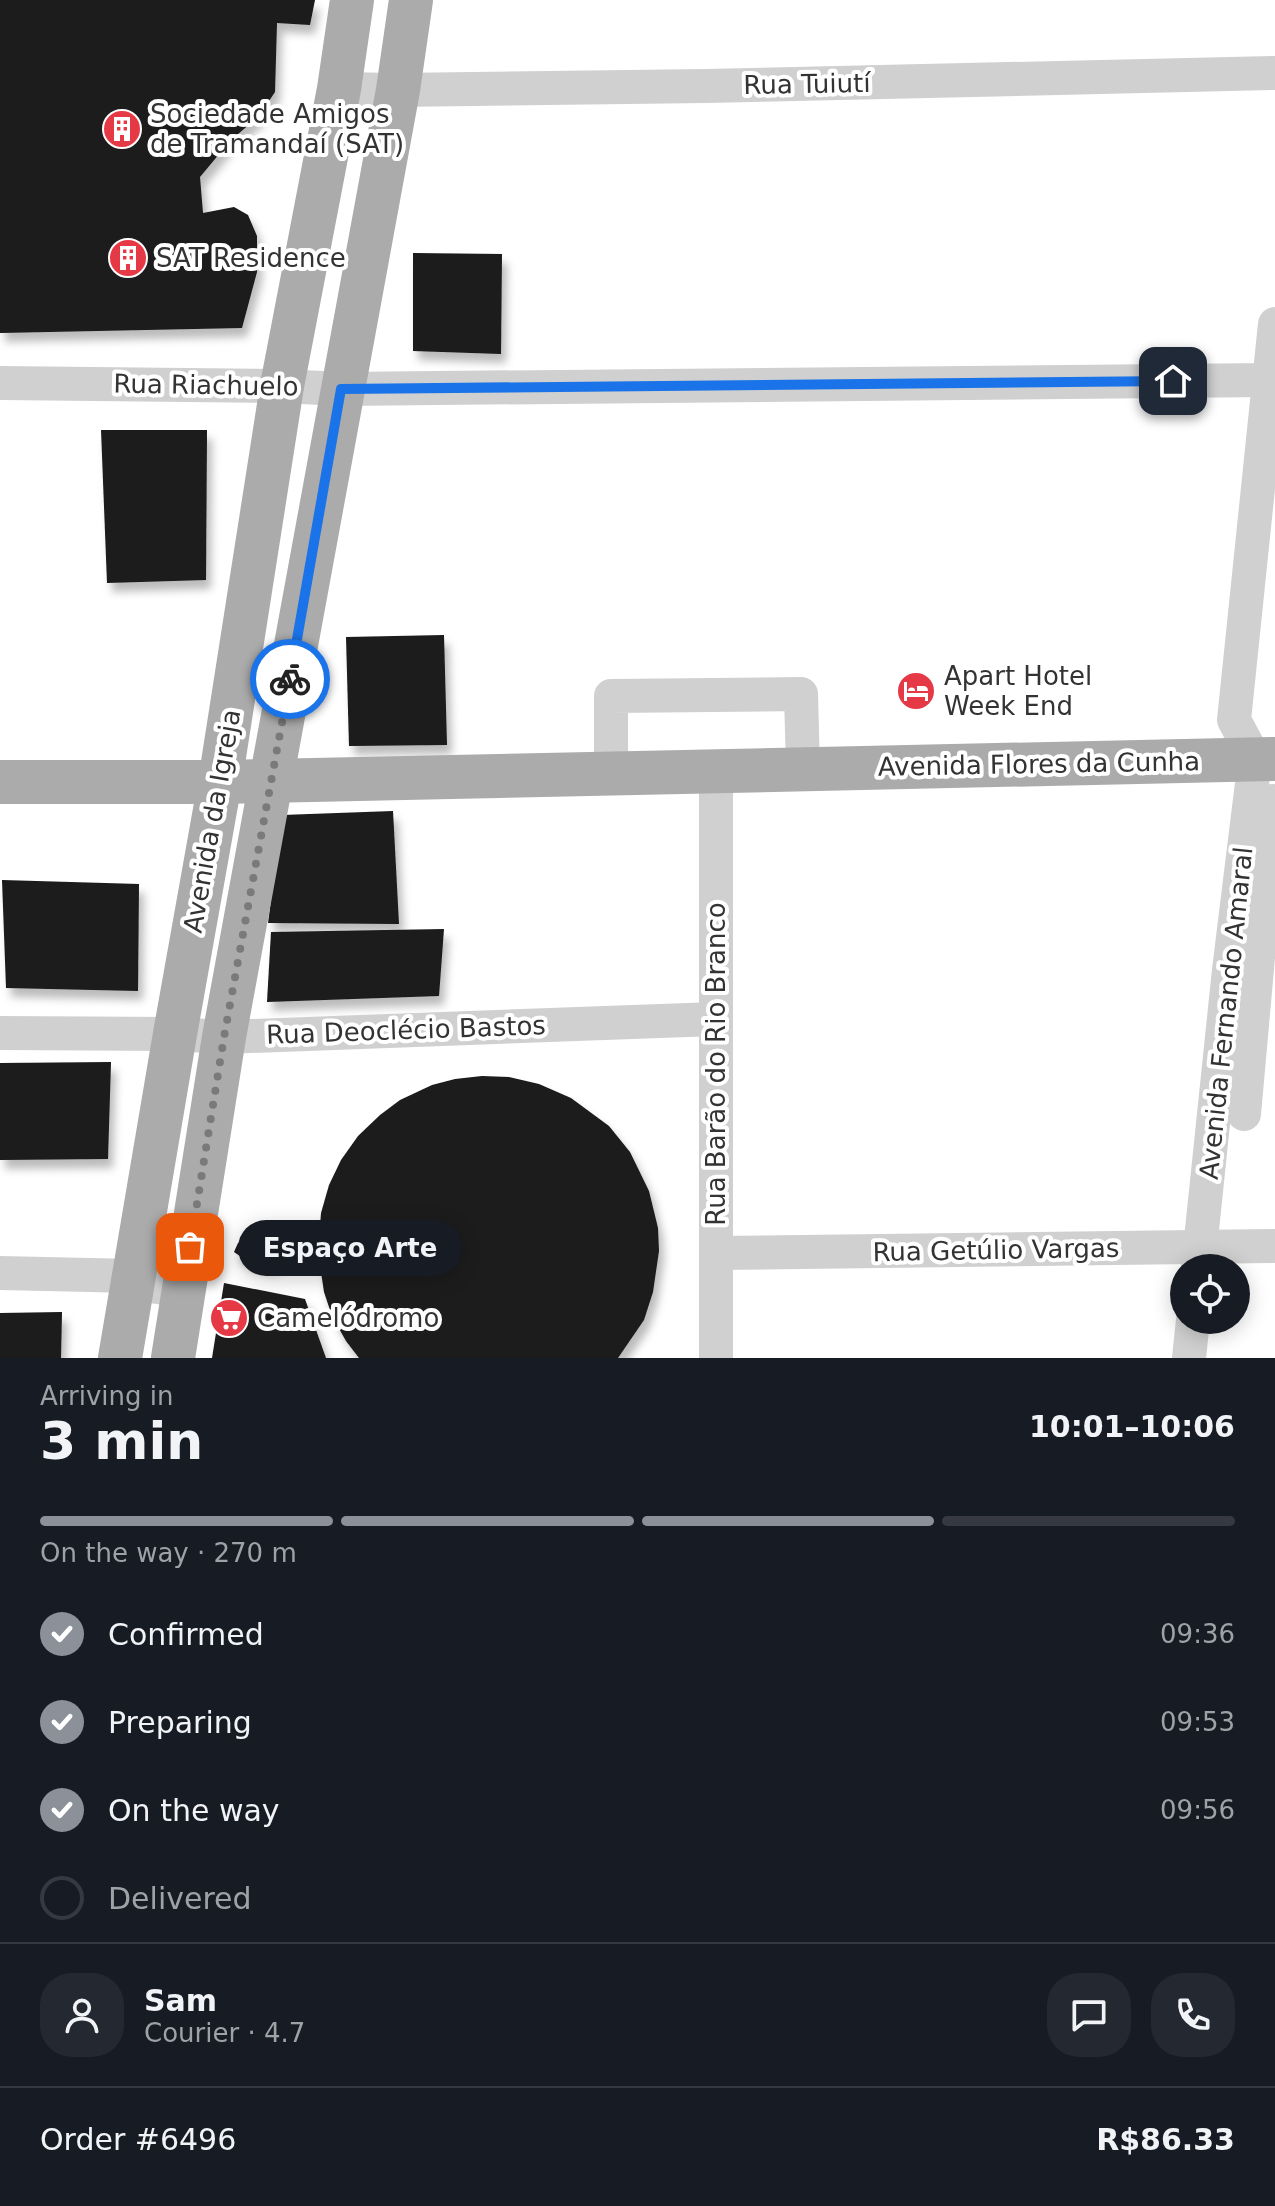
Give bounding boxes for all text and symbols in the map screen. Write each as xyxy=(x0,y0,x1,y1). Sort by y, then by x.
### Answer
street label: Rua Tuiutí xyxy=(743,68,872,100)
place label: Sociedade Amigos de Tramandaí (SAT) xyxy=(150,99,404,159)
building icon: Sociedade Amigos de Tramandaí (SAT) xyxy=(101,108,143,150)
building icon: SAT Residence xyxy=(107,237,149,279)
place label: SAT Residence xyxy=(156,243,346,273)
pin xyxy=(1139,347,1207,415)
icon: home xyxy=(1151,359,1195,403)
street label: Rua Riachuelo xyxy=(113,368,299,402)
courier xyxy=(250,639,330,719)
icon: bike xyxy=(268,657,312,701)
place label: Apart Hotel Week End xyxy=(944,661,1092,721)
hotel icon: Apart Hotel Week End xyxy=(895,670,937,712)
street label: Avenida da Igreja xyxy=(178,707,246,935)
street label: Avenida Flores da Cunha xyxy=(878,746,1200,782)
street label: Avenida Fernando Amaral xyxy=(1194,845,1258,1181)
street label: Rua Barão do Rio Branco xyxy=(701,902,731,1226)
street label: Rua Deoclécio Bastos xyxy=(266,1010,546,1050)
pin xyxy=(156,1213,224,1281)
callout: Espaço Arte xyxy=(238,1219,462,1275)
icon: bag xyxy=(168,1225,212,1269)
text: Espaço Arte xyxy=(263,1233,437,1263)
street label: Rua Getúlio Vargas xyxy=(872,1233,1120,1267)
map controls xyxy=(1170,1254,1250,1334)
button: locate xyxy=(1170,1254,1250,1334)
supermarket icon: Camelódromo xyxy=(208,1297,250,1339)
place label: Camelódromo xyxy=(257,1303,439,1333)
text: Arriving in xyxy=(40,1381,174,1411)
text: 10:01–10:06 xyxy=(1029,1409,1235,1444)
text: 3 min xyxy=(40,1411,203,1471)
text: On the way · 270 m xyxy=(40,1538,297,1568)
icon: check xyxy=(40,1612,84,1656)
text: Confirmed xyxy=(108,1617,264,1652)
text: 09:36 xyxy=(1160,1619,1235,1649)
icon: check xyxy=(40,1700,84,1744)
text: Preparing xyxy=(108,1705,252,1740)
text: 09:53 xyxy=(1160,1707,1235,1737)
icon: check xyxy=(40,1788,84,1832)
text: On the way xyxy=(108,1793,280,1828)
text: 09:56 xyxy=(1160,1795,1235,1825)
text: Delivered xyxy=(108,1881,252,1916)
button: person xyxy=(40,1973,124,2057)
button: chat xyxy=(1047,1973,1131,2057)
button: phone xyxy=(1151,1973,1235,2057)
text: Sam xyxy=(144,1983,217,2018)
text: Courier · 4.7 xyxy=(144,2018,305,2048)
text: Order #6496 xyxy=(40,2122,236,2157)
text: R$86.33 xyxy=(1096,2122,1235,2157)

